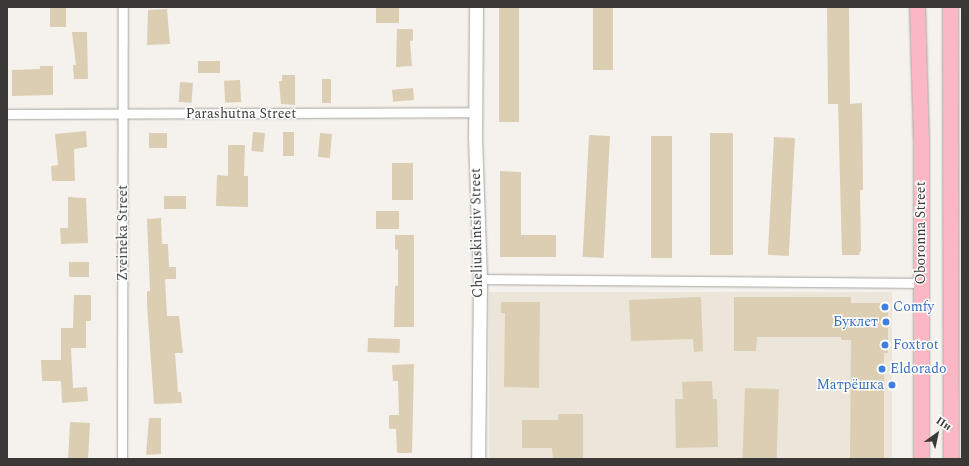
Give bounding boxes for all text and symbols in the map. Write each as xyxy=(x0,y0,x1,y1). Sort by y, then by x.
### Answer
street label: Parashutna Street xyxy=(186,106,296,122)
street label: Cheliuskintsiv Street xyxy=(467,168,487,298)
street label: Oboronna Street xyxy=(913,181,929,285)
street label: Zveineka Street xyxy=(115,185,131,281)
place label: Comfy xyxy=(893,299,934,315)
marker: Comfy xyxy=(880,302,890,312)
place label: Буклет xyxy=(833,314,878,330)
marker: Буклет xyxy=(881,317,891,327)
place label: Foxtrot xyxy=(893,337,939,353)
marker: Foxtrot xyxy=(880,340,890,350)
place label: Eldorado xyxy=(890,361,947,377)
marker: Eldorado xyxy=(877,364,887,374)
place label: Матрёшка xyxy=(816,377,884,393)
marker: Матрёшка xyxy=(887,380,897,390)
text: Пн xyxy=(933,412,955,435)
north arrow xyxy=(917,414,957,454)

